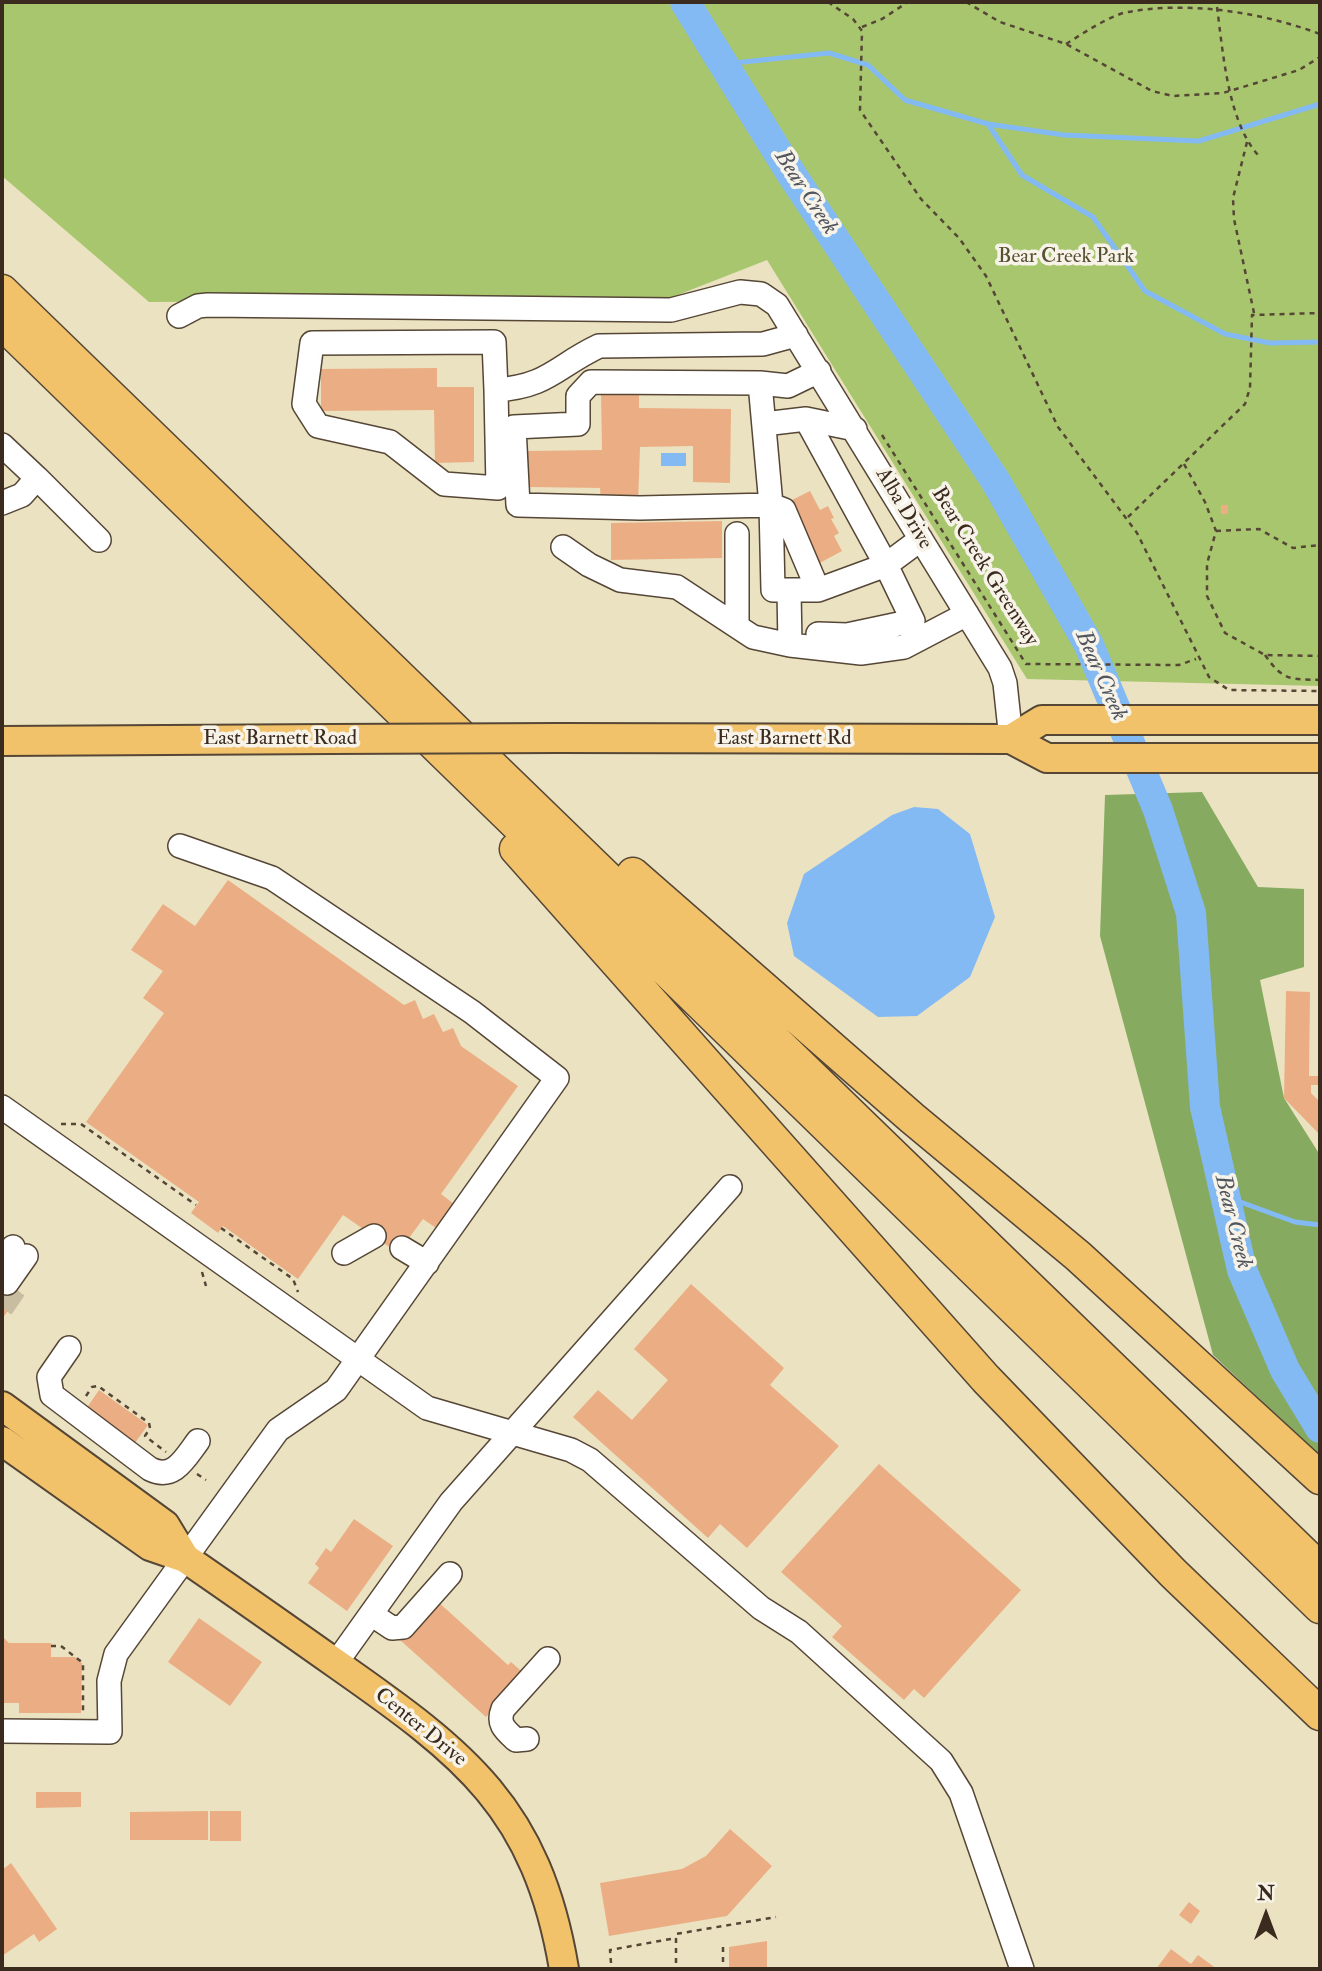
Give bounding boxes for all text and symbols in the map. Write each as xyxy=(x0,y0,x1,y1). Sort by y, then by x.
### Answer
water label: Bear Creek xyxy=(767,145,843,241)
park label: Bear Creek Park xyxy=(998,244,1134,270)
street label: Alba Drive xyxy=(869,464,937,554)
street label: Bear Creek Greenway xyxy=(925,483,1043,651)
water label: Bear Creek xyxy=(1068,627,1132,725)
street label: East Barnett Road xyxy=(203,726,357,752)
street label: East Barnett Rd xyxy=(716,726,852,752)
water label: Bear Creek xyxy=(1207,1172,1257,1272)
street label: Center Drive xyxy=(369,1683,471,1773)
north arrow xyxy=(1231,1880,1301,1950)
text: N xyxy=(1257,1882,1275,1906)

